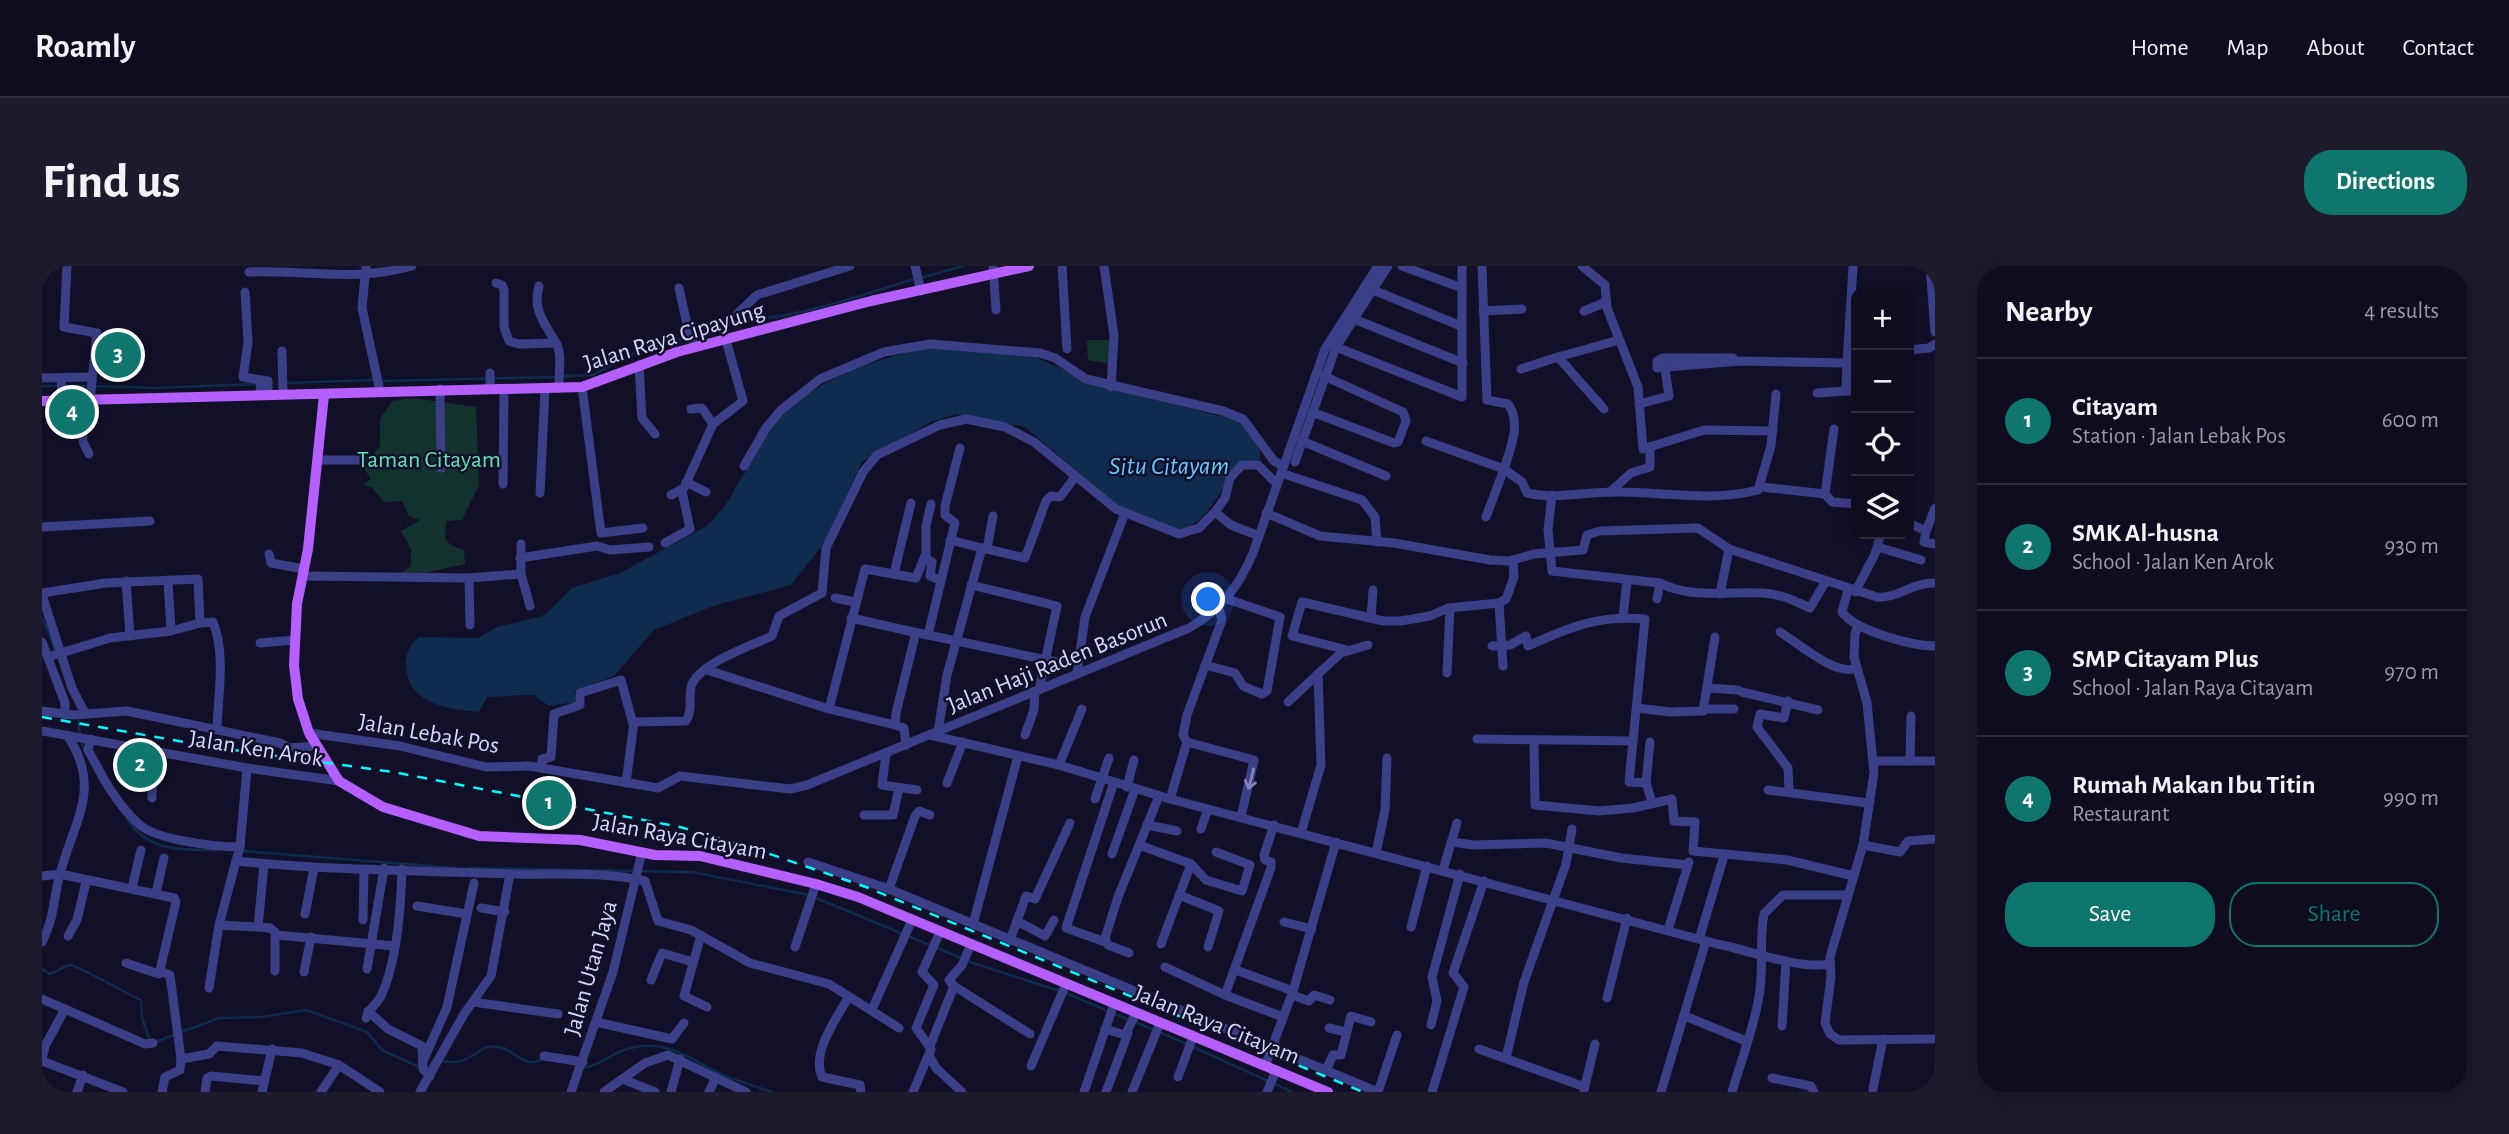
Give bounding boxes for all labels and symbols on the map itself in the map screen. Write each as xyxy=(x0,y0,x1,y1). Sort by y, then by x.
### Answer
street label: Jalan Raya Cipayung xyxy=(581,298,768,376)
pin: 3 xyxy=(95,329,141,381)
pin: 4 xyxy=(49,386,95,438)
park label: Taman Citayam xyxy=(357,448,501,472)
water label: Situ Citayam xyxy=(1109,453,1229,479)
your location xyxy=(1191,582,1225,616)
street label: Jalan Haji Raden Basorun xyxy=(944,608,1171,718)
street label: Jalan Lebak Pos xyxy=(357,710,501,758)
street label: Jalan Ken Arok xyxy=(187,727,325,771)
pin: 2 xyxy=(117,739,163,791)
one-way arrow xyxy=(1244,767,1257,790)
pin: 1 xyxy=(526,777,572,829)
street label: Jalan Raya Citayam xyxy=(591,810,769,864)
street label: Jalan Utan Jaya xyxy=(560,898,622,1039)
street label: Jalan Raya Citayam xyxy=(1130,981,1303,1069)

